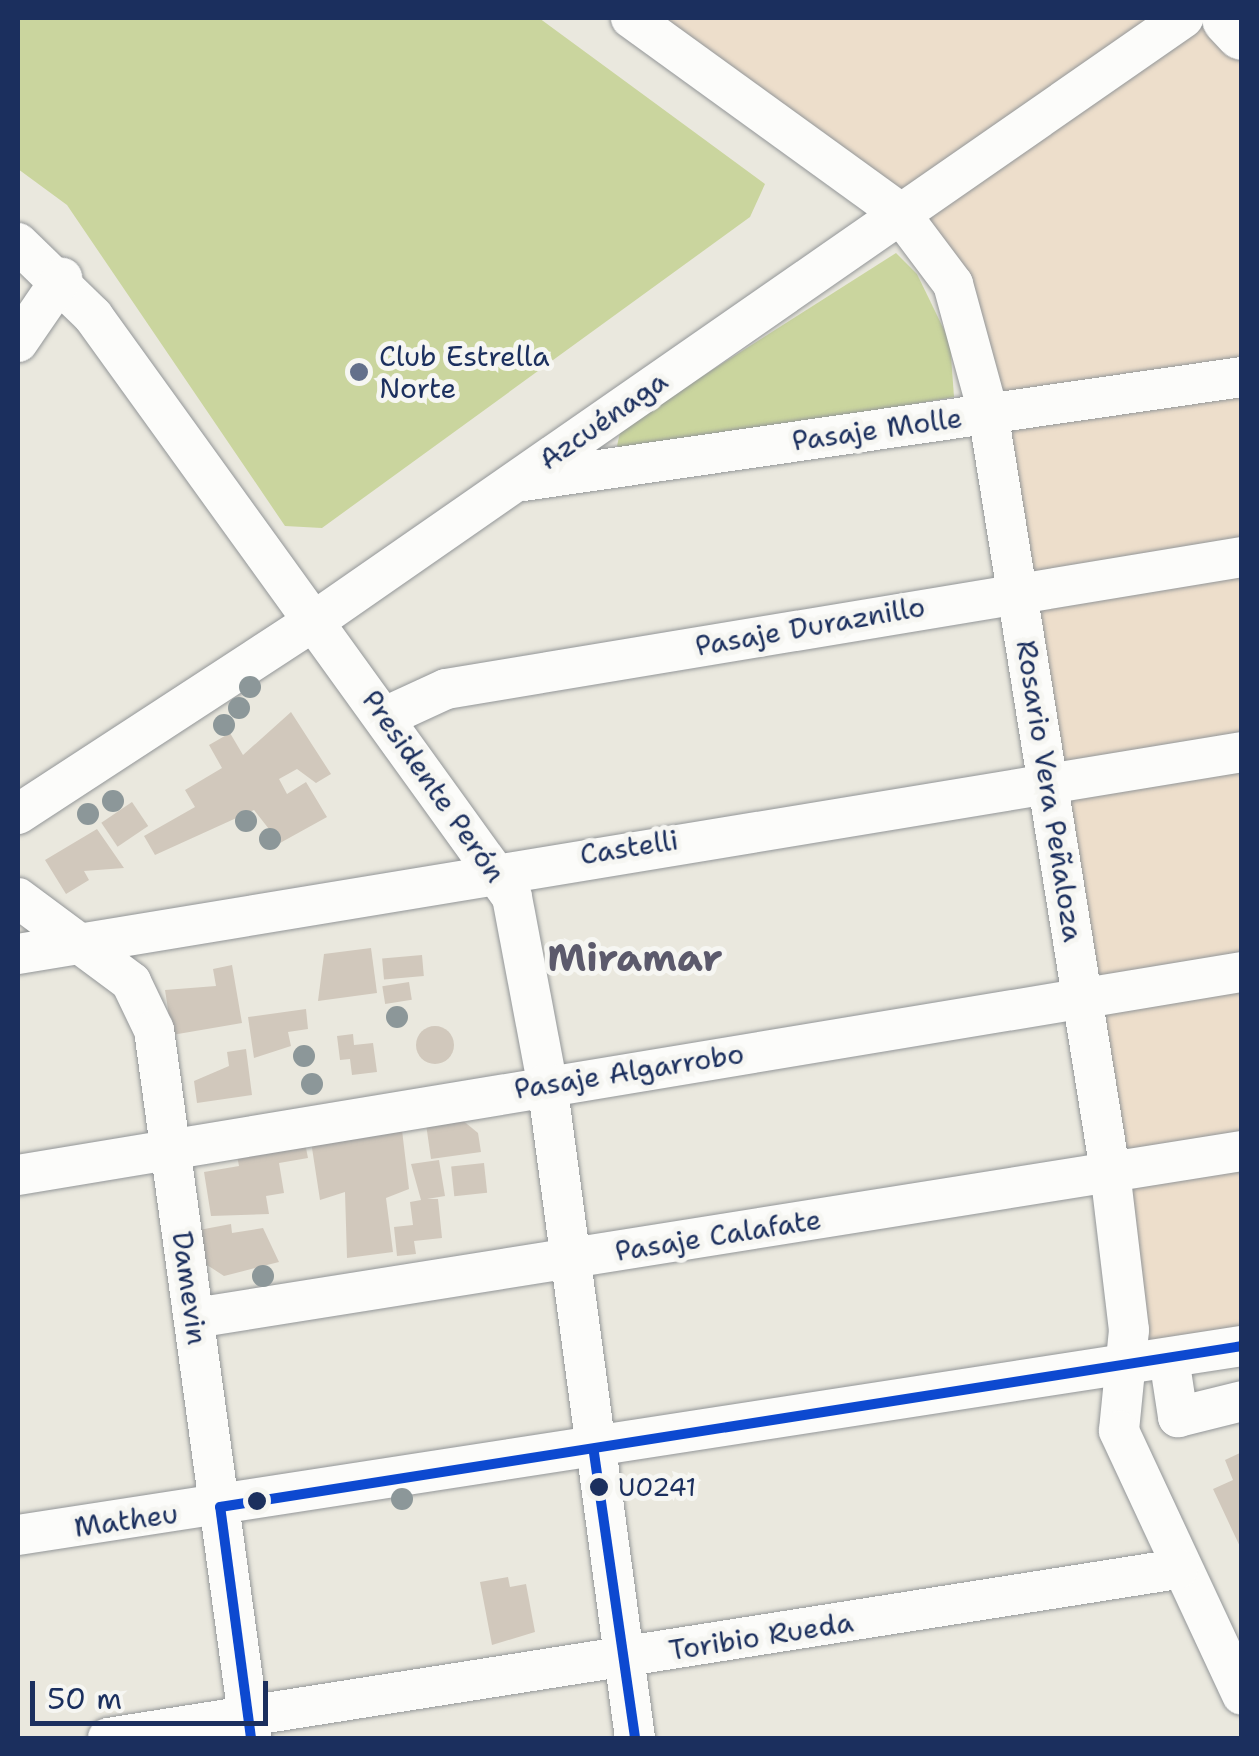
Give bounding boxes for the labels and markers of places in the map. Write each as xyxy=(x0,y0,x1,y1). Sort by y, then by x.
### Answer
place label: Club Estrella Norte xyxy=(379,339,550,405)
marker: Club Estrella Norte xyxy=(348,361,370,383)
place label: U0241 xyxy=(618,1471,696,1503)
marker: U0241 xyxy=(589,1477,609,1497)
unlabelled marker xyxy=(247,1491,267,1511)

